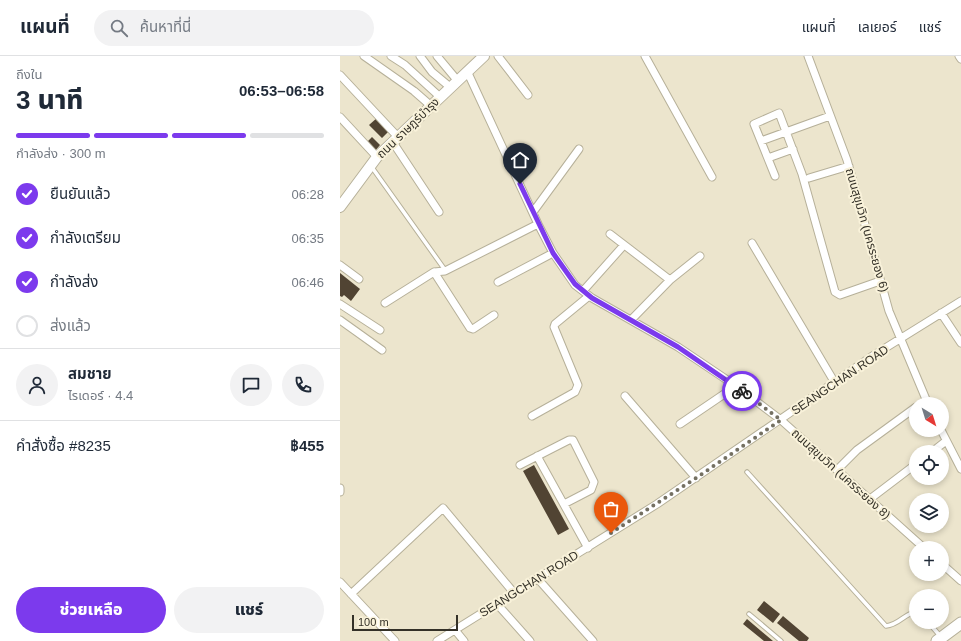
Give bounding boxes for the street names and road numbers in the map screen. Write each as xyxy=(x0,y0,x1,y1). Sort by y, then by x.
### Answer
street label: ถนน ราษฎร์บำรุง xyxy=(374,95,442,161)
street label: ถนนสุขุมวิท (นครระยอง 6) xyxy=(843,166,891,294)
street label: SEANGCHAN ROAD xyxy=(789,342,891,418)
street label: ถนนสุขุมวิท (นครระยอง 8) xyxy=(789,426,893,522)
street label: SEANGCHAN ROAD xyxy=(477,548,581,620)

